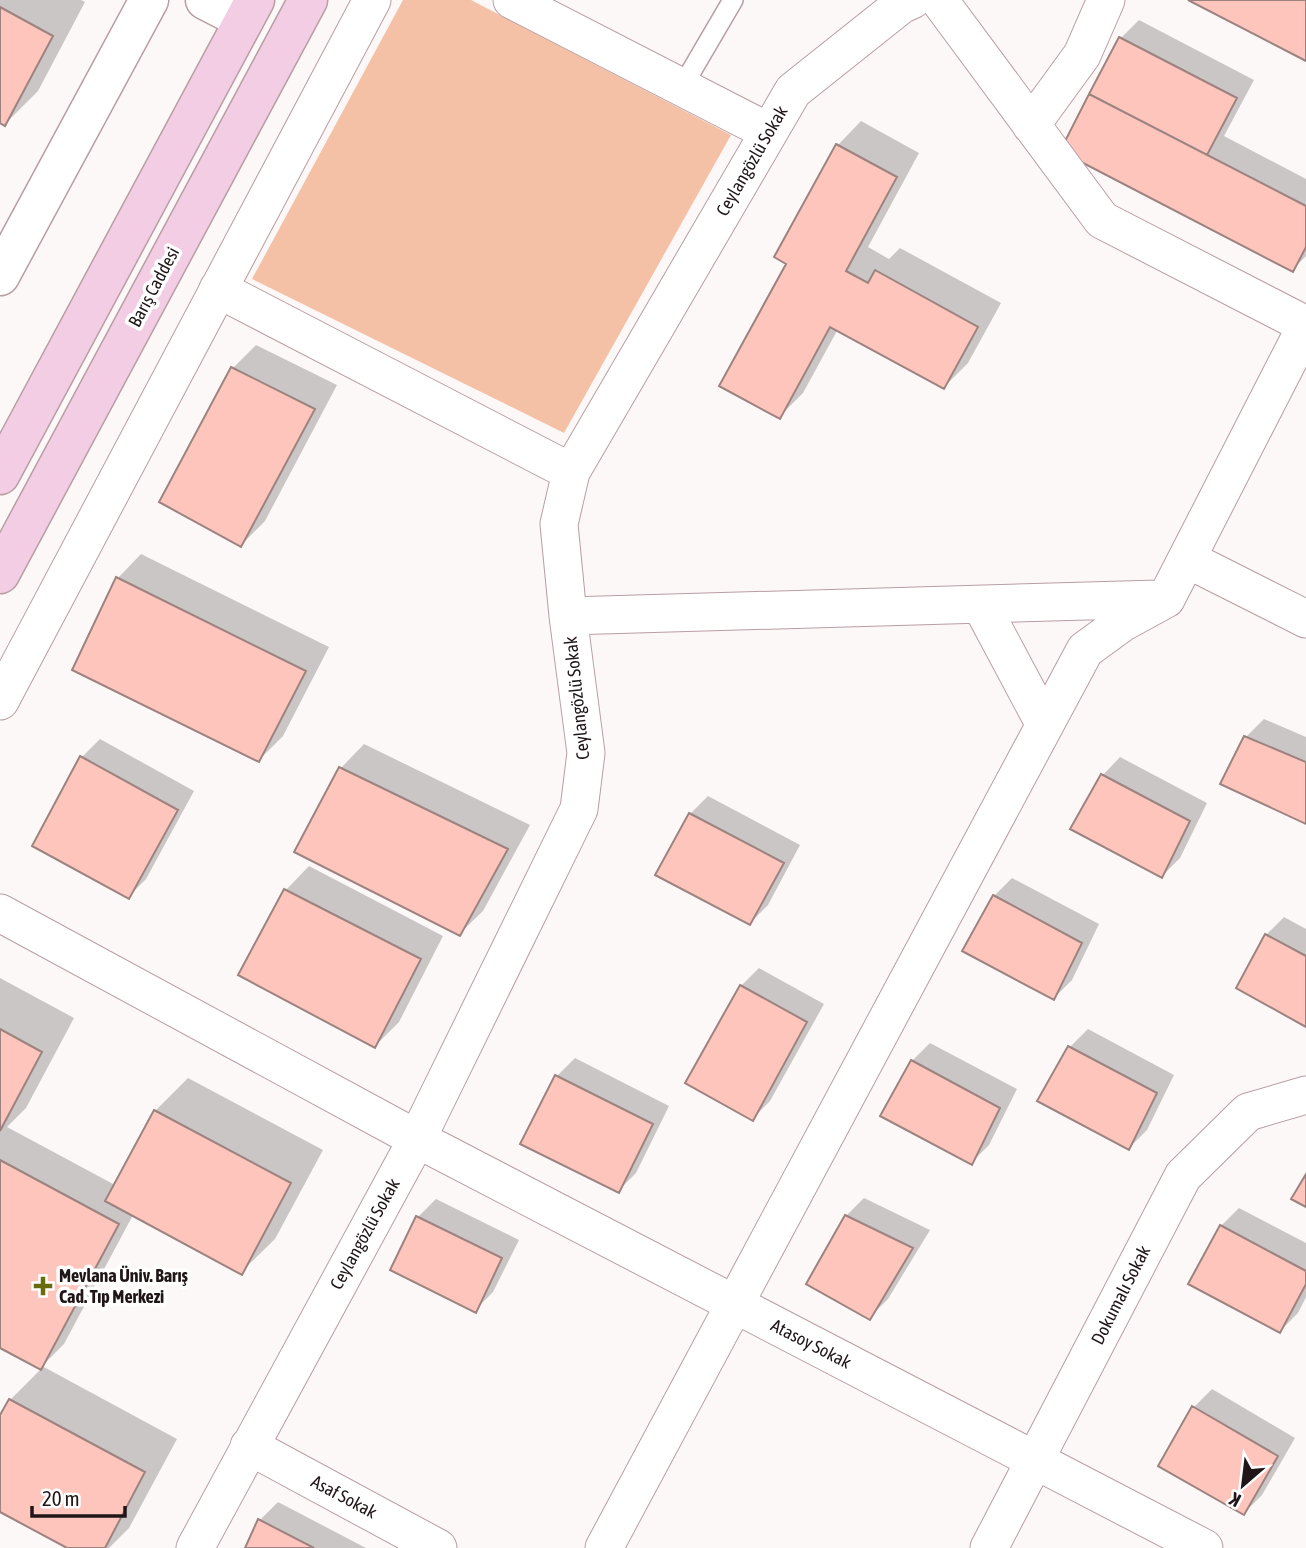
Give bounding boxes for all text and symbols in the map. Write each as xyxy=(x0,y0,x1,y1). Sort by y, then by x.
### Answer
street label: Ceylangözlü Sokak xyxy=(712,102,792,220)
street label: Barış Caddesi xyxy=(124,243,183,330)
street label: Ceylangözlü Sokak xyxy=(560,635,593,761)
street label: Ceylangözlü Sokak xyxy=(325,1175,404,1293)
street label: Dokumalı Sokak xyxy=(1087,1242,1154,1348)
place label: Mevlana Üniv. Barış Cad. Tıp Merkezi xyxy=(59,1265,189,1307)
marker: Mevlana Üniv. Barış Cad. Tıp Merkezi xyxy=(33,1276,53,1296)
street label: Atasoy Sokak xyxy=(768,1314,855,1373)
north arrow xyxy=(1208,1450,1278,1520)
street label: Asaf Sokak xyxy=(308,1471,381,1523)
scale bar xyxy=(32,1474,124,1518)
text: 20 m xyxy=(42,1486,80,1510)
text: K xyxy=(1225,1488,1244,1512)

